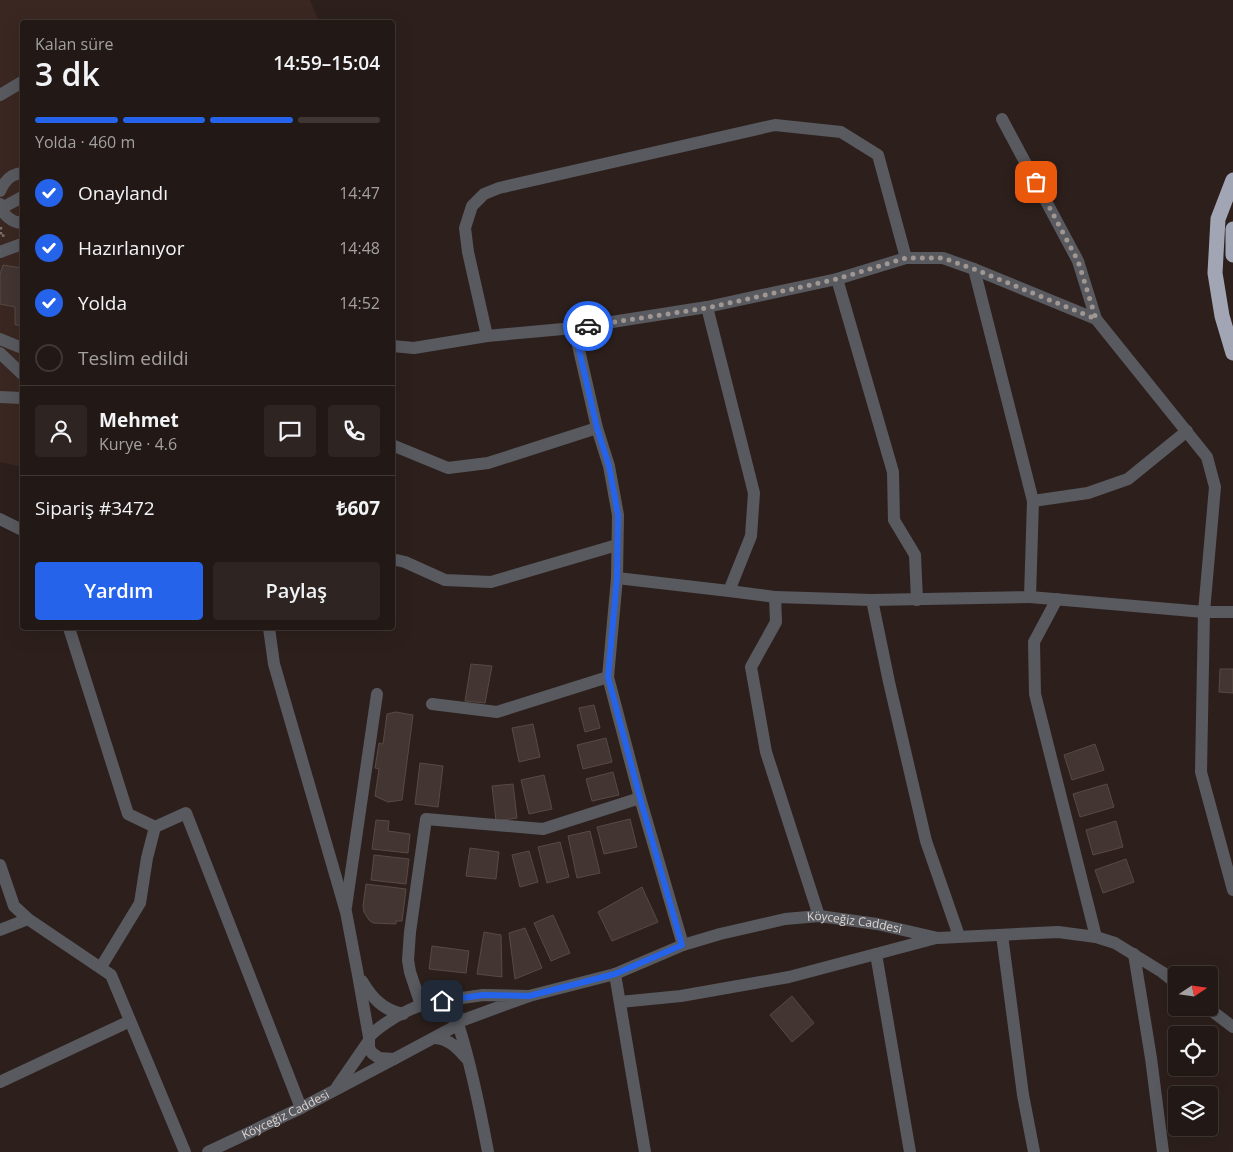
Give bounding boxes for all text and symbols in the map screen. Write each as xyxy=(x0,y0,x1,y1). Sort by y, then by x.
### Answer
text: Kalan süre xyxy=(35,33,114,55)
text: 14:59–15:04 xyxy=(273,50,380,76)
text: 3 dk xyxy=(35,52,100,95)
text: Yolda · 460 m xyxy=(35,131,135,153)
pin xyxy=(1015,161,1057,203)
icon: bag xyxy=(1022,168,1050,196)
icon: check xyxy=(35,179,63,207)
text: Onaylandı xyxy=(78,180,168,206)
text: 14:47 xyxy=(339,182,380,204)
icon: check xyxy=(35,234,63,262)
text: Hazırlanıyor xyxy=(78,235,185,261)
text: 14:48 xyxy=(339,237,380,259)
icon: check xyxy=(35,289,63,317)
text: Yolda xyxy=(78,290,127,316)
text: 14:52 xyxy=(339,292,380,314)
courier xyxy=(563,301,613,351)
icon: car xyxy=(574,312,602,340)
text: Teslim edildi xyxy=(78,345,189,371)
button: person xyxy=(35,405,87,457)
button: chat xyxy=(264,405,316,457)
button: phone xyxy=(328,405,380,457)
text: Mehmet xyxy=(99,407,179,433)
text: Kurye · 4.6 xyxy=(99,433,177,455)
text: Sipariş #3472 xyxy=(35,495,155,521)
text: ₺607 xyxy=(337,495,380,521)
button: Yardım xyxy=(35,562,203,620)
button: Paylaş xyxy=(213,562,380,620)
street label: Köyceğiz Caddesi xyxy=(806,907,904,937)
north arrow xyxy=(1168,966,1218,1016)
map controls xyxy=(1168,966,1218,1136)
pin xyxy=(421,980,463,1022)
icon: home xyxy=(428,987,456,1015)
button: locate xyxy=(1168,1026,1218,1076)
street label: Köyceğiz Caddesi xyxy=(239,1086,332,1143)
button: layers xyxy=(1168,1086,1218,1136)

